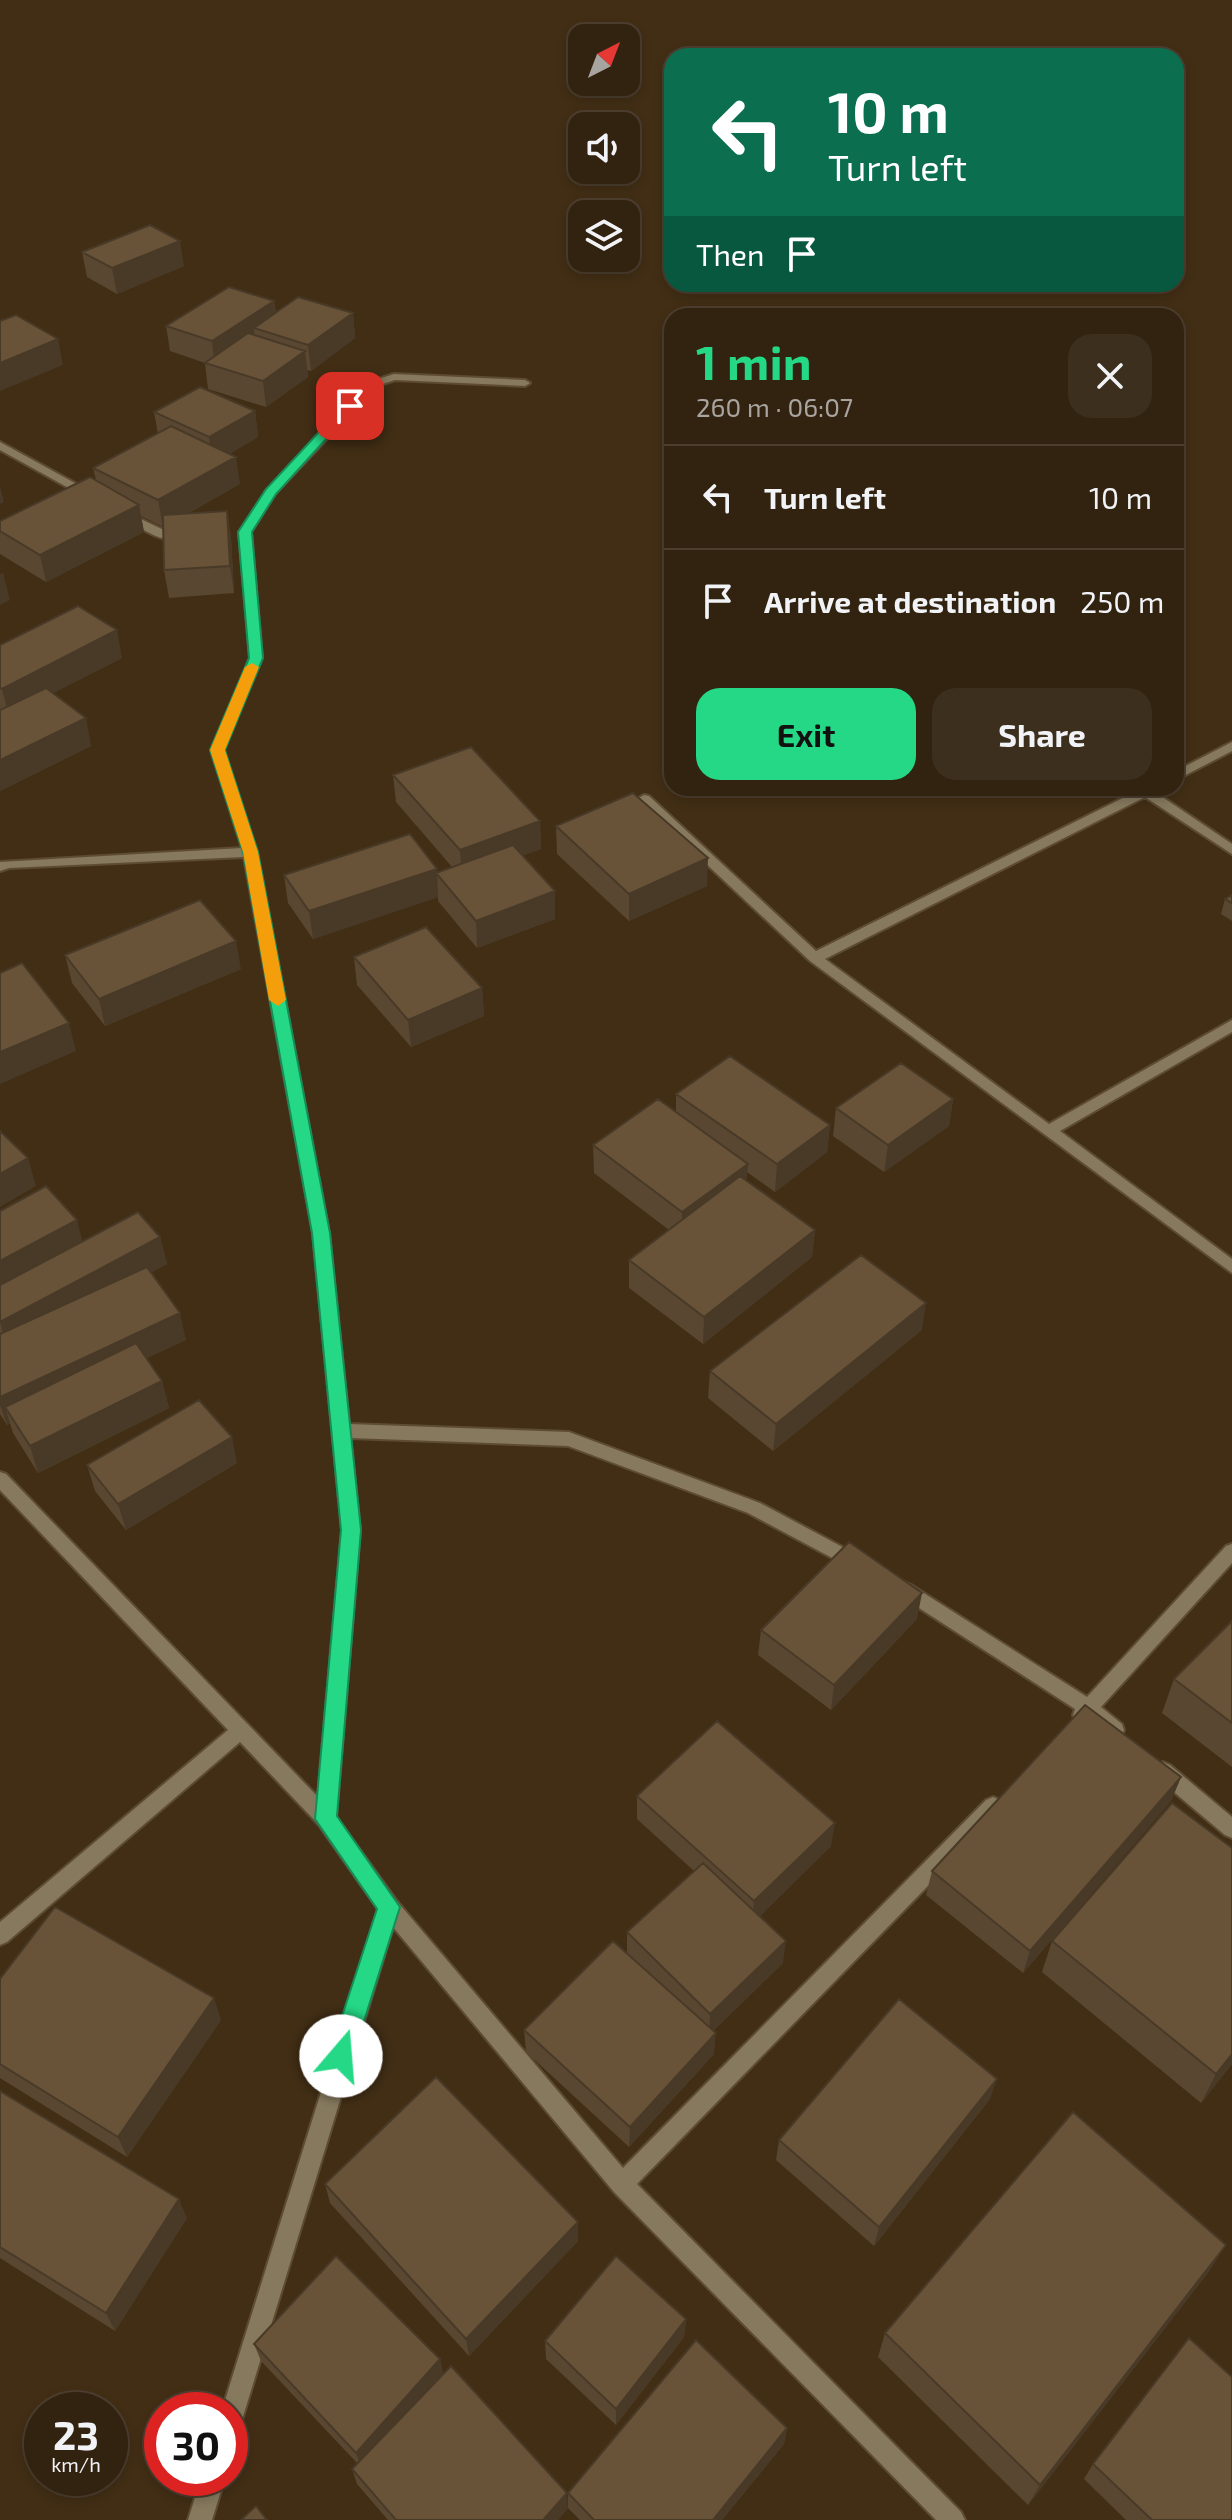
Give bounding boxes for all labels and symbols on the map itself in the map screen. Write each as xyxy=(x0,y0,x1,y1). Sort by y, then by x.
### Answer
north arrow xyxy=(568,24,640,96)
pin xyxy=(316,372,384,440)
position arrow xyxy=(299,2014,383,2098)
speed limit sign: 30 xyxy=(144,2392,248,2496)

